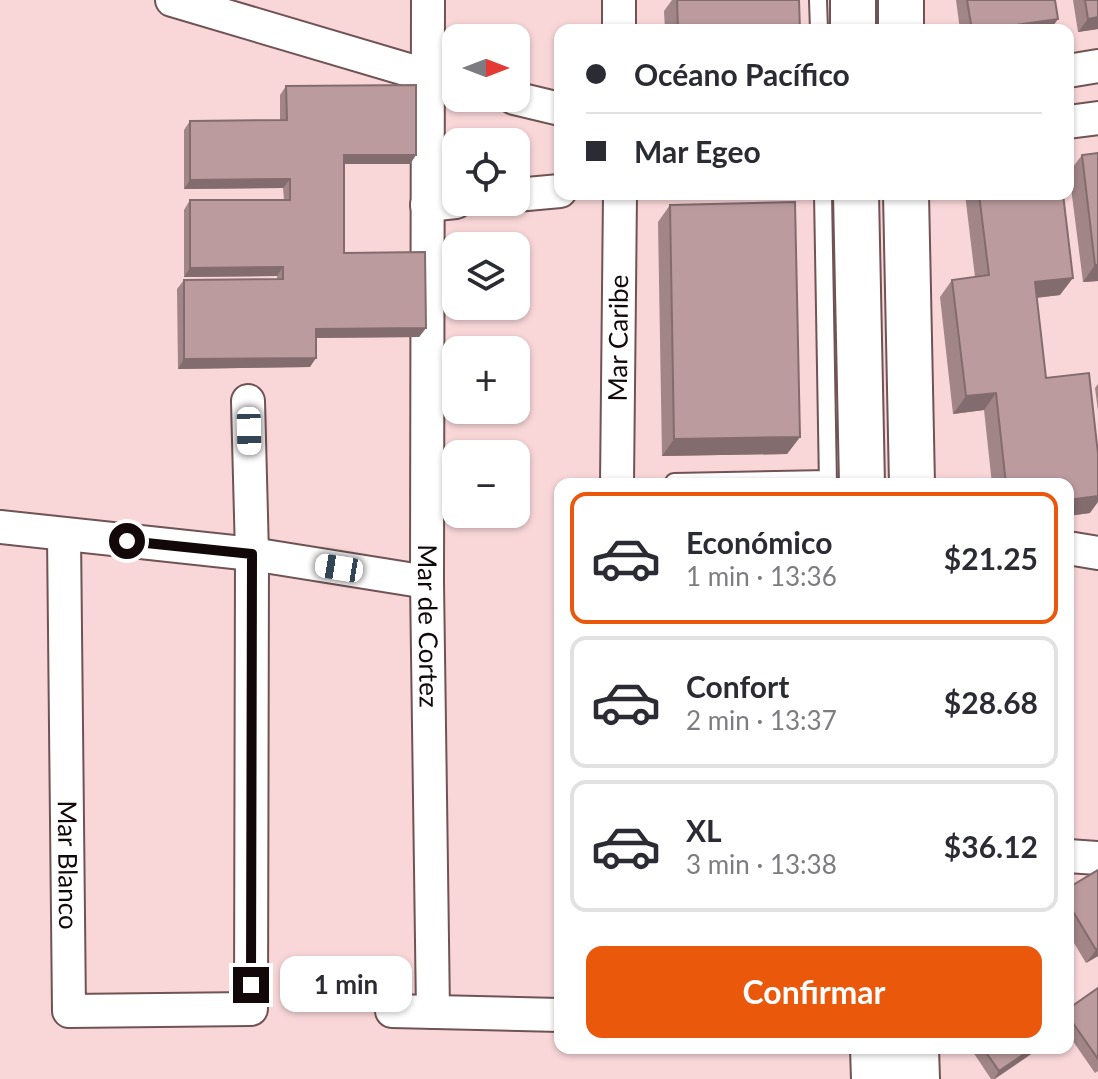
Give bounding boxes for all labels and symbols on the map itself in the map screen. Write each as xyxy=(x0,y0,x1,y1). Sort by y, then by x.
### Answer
north arrow xyxy=(442,24,530,112)
street label: Mar Caribe xyxy=(601,275,634,401)
car xyxy=(237,407,261,455)
route start xyxy=(109,523,145,559)
street label: Mar de Cortez xyxy=(412,544,446,708)
car xyxy=(313,552,365,584)
street label: Mar Blanco xyxy=(52,800,85,930)
callout: 1 min xyxy=(279,957,411,1013)
route end xyxy=(233,967,269,1003)

